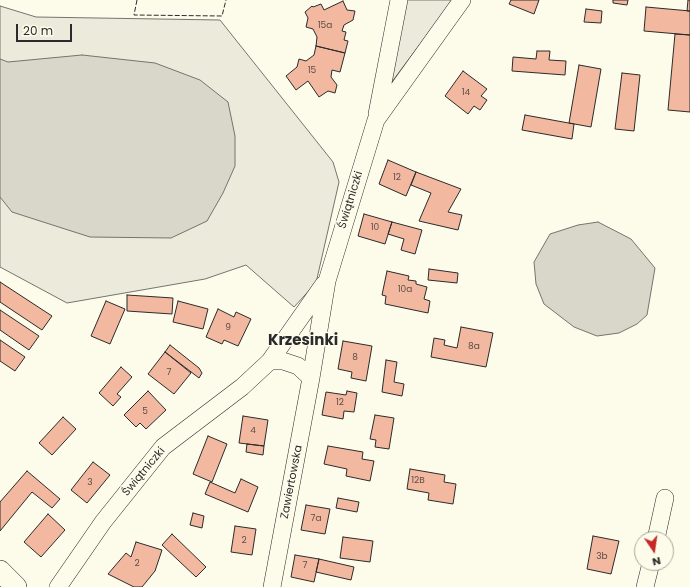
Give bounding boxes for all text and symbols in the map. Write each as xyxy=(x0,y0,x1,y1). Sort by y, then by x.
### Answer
scale bar xyxy=(18,16,74,42)
house number: 15a xyxy=(318,21,332,31)
text: 20 m xyxy=(23,22,53,39)
house number: 15 xyxy=(308,66,316,76)
house number: 14 xyxy=(462,88,470,98)
street label: Świątniczki xyxy=(336,170,366,230)
house number: 12 xyxy=(393,173,401,183)
house number: 10 xyxy=(371,223,379,233)
house number: 10a xyxy=(398,285,412,295)
house number: 9 xyxy=(225,323,231,333)
district label: Krzesinki xyxy=(268,332,338,350)
house number: 8a xyxy=(468,342,480,352)
house number: 8 xyxy=(352,353,358,363)
house number: 7 xyxy=(167,368,171,378)
house number: 12 xyxy=(336,398,344,408)
house number: 5 xyxy=(142,407,148,417)
house number: 4 xyxy=(250,426,256,436)
street label: Zawiertowska xyxy=(278,444,306,520)
street label: Świątniczki xyxy=(120,445,168,499)
house number: 12B xyxy=(411,476,425,486)
house number: 3 xyxy=(87,478,93,488)
house number: 7a xyxy=(311,514,321,524)
north arrow xyxy=(634,531,674,571)
house number: 2 xyxy=(241,536,247,546)
house number: 3b xyxy=(596,552,608,562)
text: N xyxy=(651,553,662,570)
house number: 2 xyxy=(134,559,140,569)
house number: 7 xyxy=(303,561,307,571)

